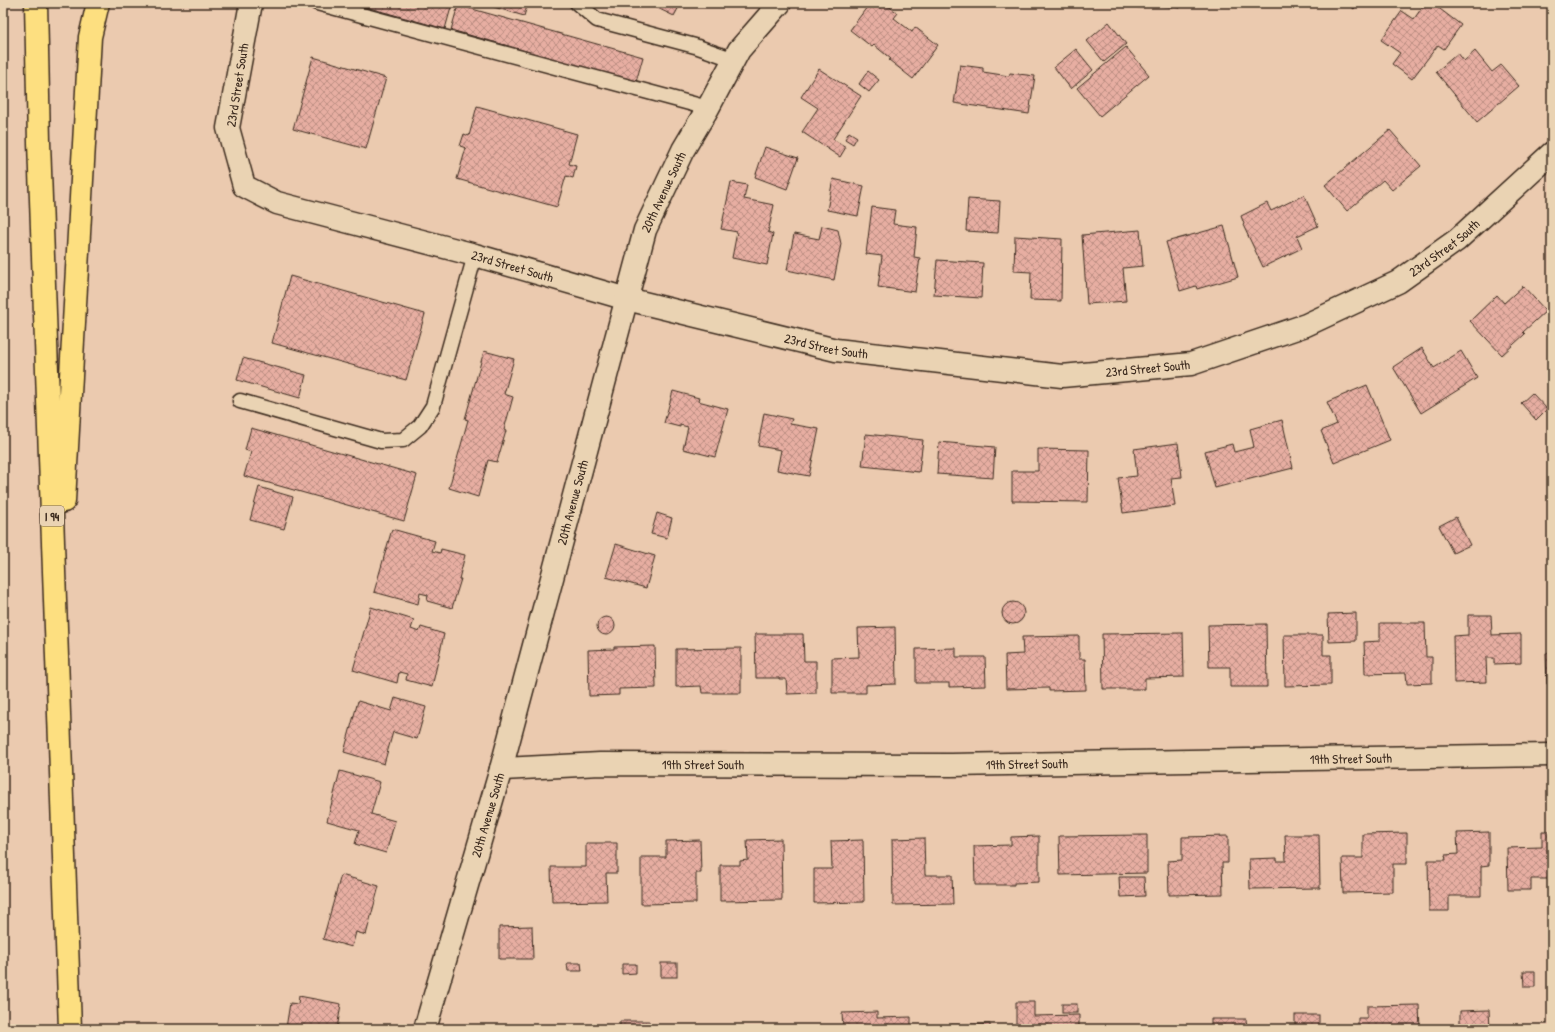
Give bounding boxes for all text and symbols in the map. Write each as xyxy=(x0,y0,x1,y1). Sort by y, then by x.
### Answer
street label: 23rd Street South xyxy=(221,41,253,128)
street label: 20th Avenue South xyxy=(636,148,690,235)
street label: 23rd Street South xyxy=(1405,214,1484,281)
street label: 23rd Street South xyxy=(469,245,556,286)
street label: 23rd Street South xyxy=(783,329,869,363)
street label: 23rd Street South xyxy=(1105,355,1191,381)
street label: 20th Avenue South xyxy=(552,457,592,547)
road number: I 94 xyxy=(40,506,64,526)
street label: 19th Street South xyxy=(1310,749,1393,768)
street label: 19th Street South xyxy=(986,754,1069,773)
street label: 19th Street South xyxy=(662,755,745,773)
street label: 20th Avenue South xyxy=(467,770,509,859)

